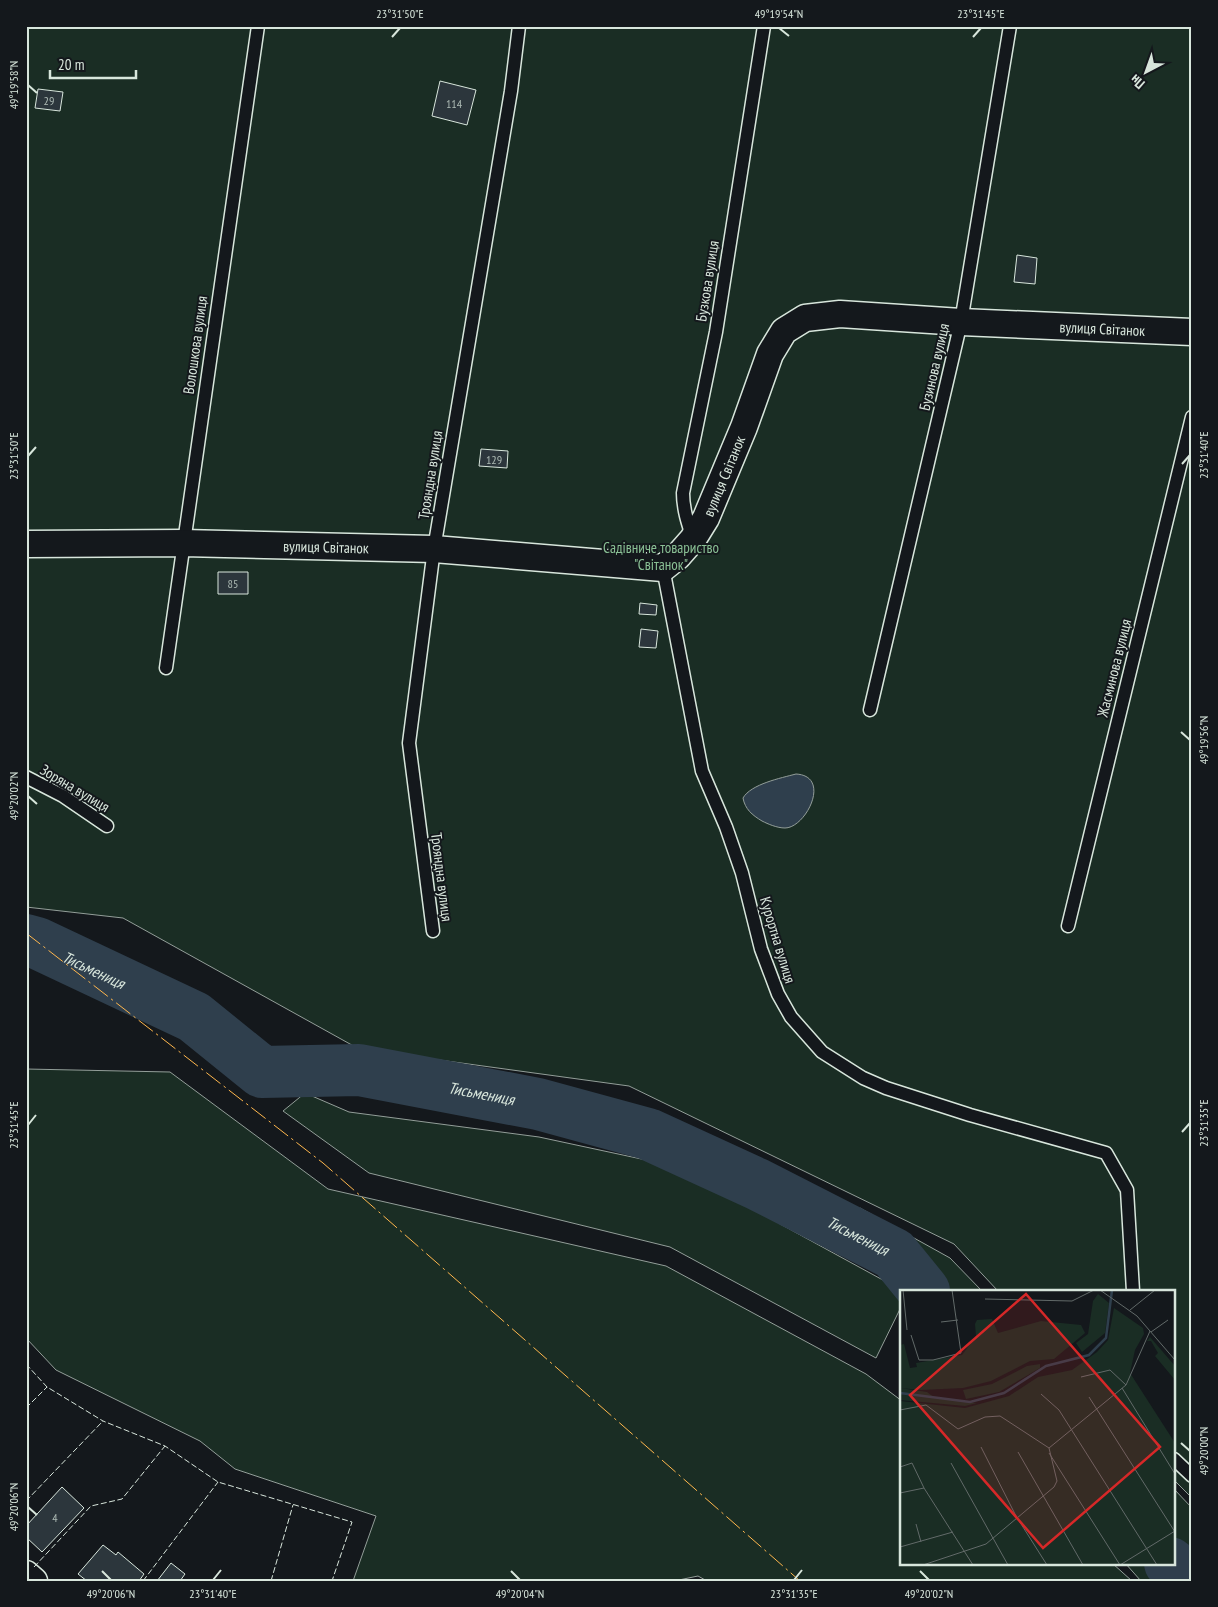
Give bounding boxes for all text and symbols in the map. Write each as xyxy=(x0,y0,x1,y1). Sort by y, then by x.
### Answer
text: 23°31'50"E xyxy=(376,6,424,21)
text: 49°19'54"N xyxy=(755,6,803,21)
text: 23°31'45"E xyxy=(957,6,1005,21)
scale bar xyxy=(50,48,136,80)
north arrow xyxy=(1120,48,1170,98)
text: 20 m xyxy=(58,55,84,74)
text: 49°19'58"N xyxy=(6,61,21,109)
text: Пн xyxy=(1126,71,1148,93)
house number: 29 xyxy=(44,93,54,108)
house number: 114 xyxy=(446,96,463,111)
street label: Бузкова вулиця xyxy=(691,239,723,323)
street label: Волошкова вулиця xyxy=(179,294,211,395)
street label: вулиця Світанок xyxy=(1059,317,1146,339)
street label: Бузинова вулиця xyxy=(915,321,953,412)
street label: Трояндна вулиця xyxy=(414,429,446,521)
text: 23°31'40"E xyxy=(1196,431,1211,479)
text: 23°31'50"E xyxy=(6,432,21,480)
street label: вулиця Світанок xyxy=(698,433,749,519)
house number: 129 xyxy=(486,452,502,467)
street label: вулиця Світанок xyxy=(283,536,369,557)
park label: Садівниче товариство "Світанок" xyxy=(603,538,719,574)
house number: 85 xyxy=(228,576,238,591)
street label: Жасминова вулиця xyxy=(1092,617,1135,720)
text: 49°19'56"N xyxy=(1196,716,1211,764)
street label: Зоряна вулиця xyxy=(37,760,113,816)
text: 49°20'02"N xyxy=(6,772,21,820)
street label: Трояндна вулиця xyxy=(427,831,457,923)
street label: Курортна вулиця xyxy=(756,894,800,986)
water label: Тисьмениця xyxy=(59,946,130,994)
water label: Тисьмениця xyxy=(447,1077,518,1110)
text: 23°31'35"E xyxy=(1196,1099,1211,1147)
text: 23°31'45"E xyxy=(6,1101,21,1149)
water label: Тисьмениця xyxy=(824,1212,894,1261)
inset map xyxy=(900,1290,1176,1564)
text: 49°20'00"N xyxy=(1196,1427,1211,1475)
text: 49°20'06"N xyxy=(6,1483,21,1531)
house number: 4 xyxy=(52,1510,58,1525)
text: 49°20'06"N xyxy=(87,1586,135,1601)
text: 23°31'40"E xyxy=(189,1586,237,1601)
text: 49°20'04"N xyxy=(496,1586,544,1601)
text: 23°31'35"E xyxy=(770,1586,818,1601)
text: 49°20'02"N xyxy=(905,1586,953,1601)

